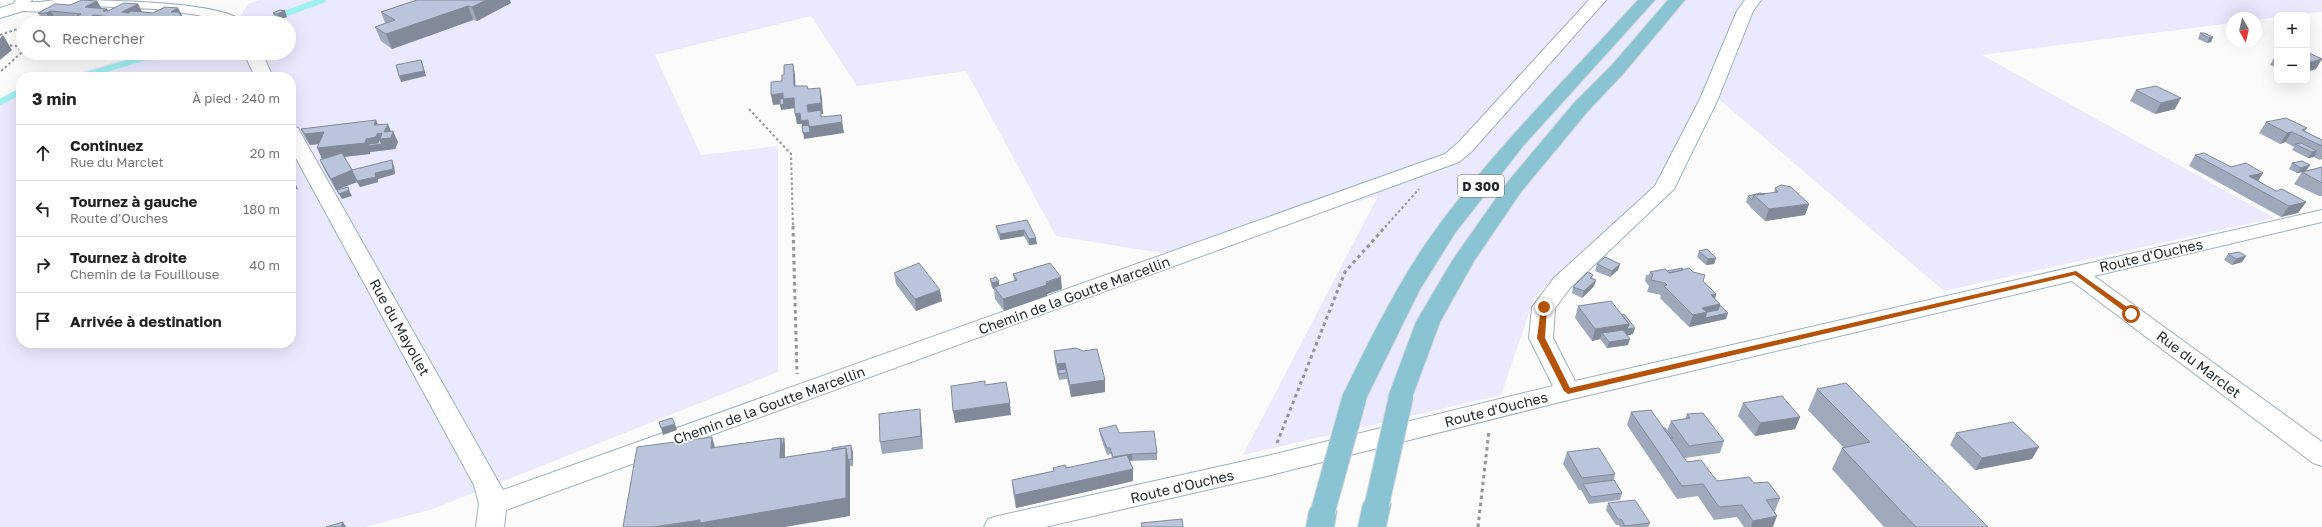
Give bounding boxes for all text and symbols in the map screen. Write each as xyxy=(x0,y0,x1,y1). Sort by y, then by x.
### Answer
north arrow xyxy=(2226,12,2262,48)
map controls xyxy=(2274,12,2310,84)
button: + xyxy=(2274,12,2310,48)
search box xyxy=(16,16,296,60)
icon: search xyxy=(30,27,52,49)
text: Rechercher xyxy=(62,29,145,47)
button: − xyxy=(2274,48,2310,84)
text: 3 min xyxy=(32,88,76,109)
text: À pied · 240 m xyxy=(192,90,280,106)
text: Continuez xyxy=(70,136,143,154)
icon: ahead xyxy=(32,142,54,164)
text: 20 m xyxy=(250,145,280,161)
text: Rue du Marclet xyxy=(70,154,164,170)
road number: D 300 xyxy=(1458,175,1504,197)
text: Tournez à gauche xyxy=(70,192,197,210)
icon: left xyxy=(32,198,54,220)
text: 180 m xyxy=(243,201,280,217)
text: Route d'Ouches xyxy=(70,210,168,226)
street label: Route d'Ouches xyxy=(2098,235,2204,275)
text: Tournez à droite xyxy=(70,248,187,266)
street label: Chemin de la Goutte Marcellin xyxy=(976,252,1172,338)
icon: right xyxy=(32,254,54,276)
text: 40 m xyxy=(249,257,280,273)
text: Chemin de la Fouillouse xyxy=(70,266,219,282)
street label: Rue du Mayollet xyxy=(366,276,434,378)
route end xyxy=(1535,298,1553,316)
route start xyxy=(2122,305,2140,323)
icon: arrive xyxy=(32,310,54,332)
text: Arrivée à destination xyxy=(70,312,222,330)
street label: Rue du Marclet xyxy=(2154,327,2244,401)
street label: Chemin de la Goutte Marcellin xyxy=(671,362,867,448)
street label: Route d'Ouches xyxy=(1443,388,1549,430)
street label: Route d'Ouches xyxy=(1129,466,1235,506)

